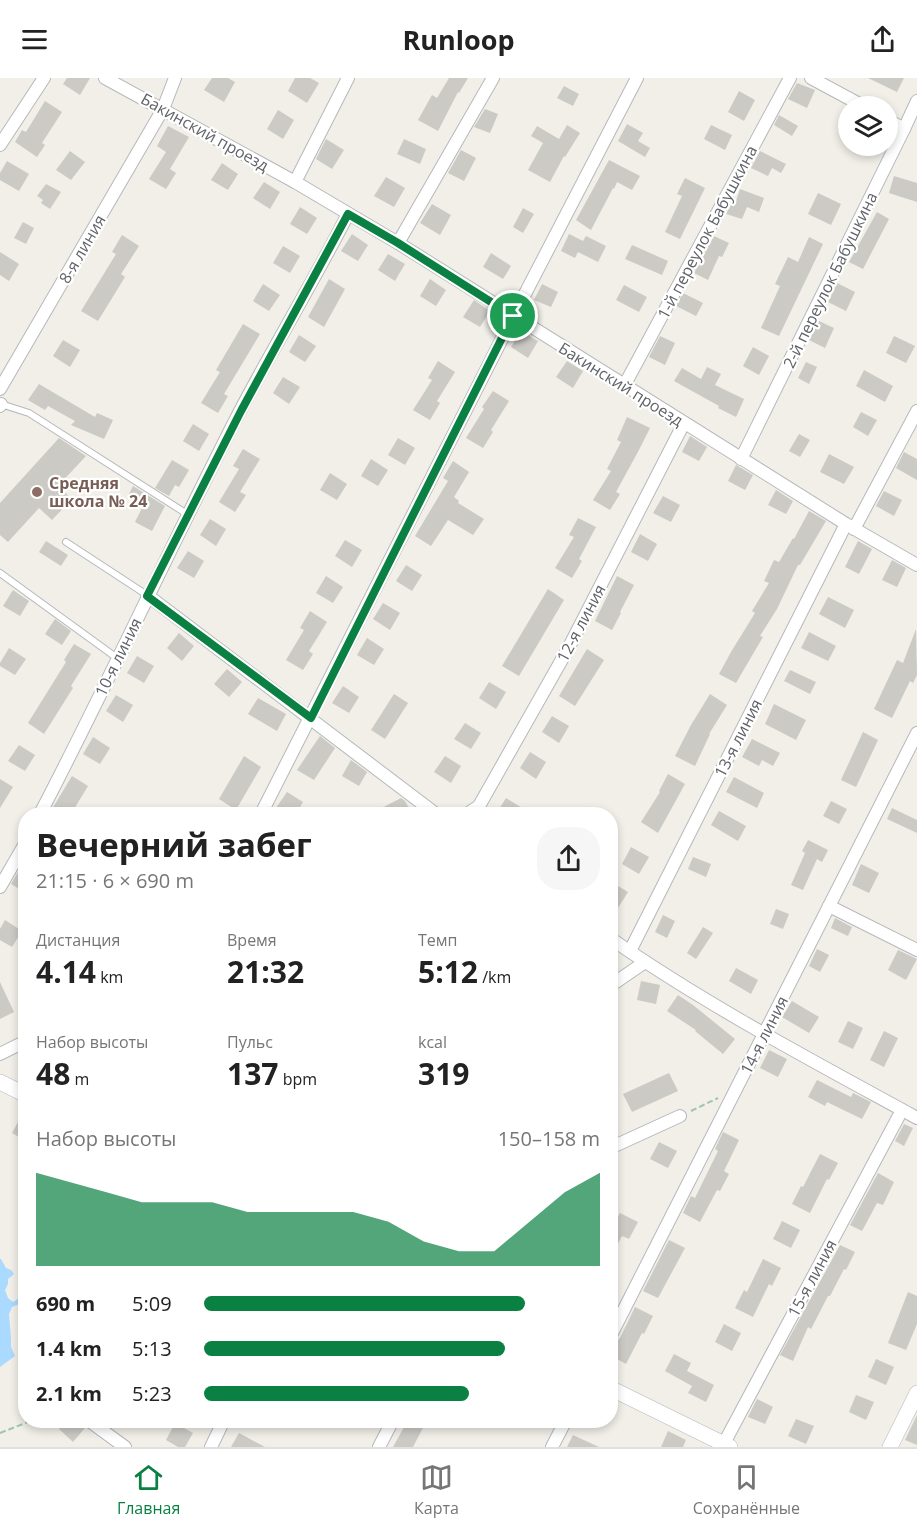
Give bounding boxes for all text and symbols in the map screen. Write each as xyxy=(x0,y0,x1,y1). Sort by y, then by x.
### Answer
text: Runloop xyxy=(402,21,515,58)
icon: menu xyxy=(18,23,51,56)
icon: share xyxy=(866,23,899,56)
street label: Бакинский проезд xyxy=(137,88,273,176)
map controls xyxy=(838,96,898,156)
button: layers xyxy=(838,96,898,156)
street label: 1-й переулок Бабушкина xyxy=(652,141,762,323)
street label: 2-й переулок Бабушкина xyxy=(778,188,882,372)
street label: 8-я линия xyxy=(54,211,110,287)
pin xyxy=(487,290,538,341)
icon: arrive xyxy=(496,299,529,332)
street label: Бакинский проезд xyxy=(555,337,687,431)
place label: Средняя школа № 24 xyxy=(49,472,147,512)
marker: Средняя школа № 24 xyxy=(30,485,44,499)
street label: 12-я линия xyxy=(551,580,611,666)
street label: 10-я линия xyxy=(89,614,147,700)
street label: 13-я линия xyxy=(709,695,767,781)
text: Вечерний забег xyxy=(36,822,312,867)
button: share xyxy=(537,827,600,890)
text: 21:15 · 6 × 690 m xyxy=(36,867,194,894)
text: Дистанция xyxy=(36,929,120,951)
text: Время xyxy=(227,929,277,951)
text: Темп xyxy=(418,929,457,951)
text: 4.14 xyxy=(36,951,96,992)
text: 21:32 xyxy=(227,951,304,992)
text: 5:12 xyxy=(418,951,478,992)
text: km xyxy=(96,966,123,988)
text: /km xyxy=(478,966,511,988)
street label: 14-я линия xyxy=(735,992,793,1078)
text: Набор высоты xyxy=(36,1031,148,1053)
text: Пульс xyxy=(227,1031,273,1053)
text: kcal xyxy=(418,1031,447,1053)
text: 48 xyxy=(36,1053,70,1094)
text: 137 xyxy=(227,1053,278,1094)
text: 319 xyxy=(418,1053,469,1094)
text: m xyxy=(70,1068,89,1090)
text: bpm xyxy=(278,1068,317,1090)
text: Набор высоты xyxy=(36,1125,176,1152)
text: 150–158 m xyxy=(498,1125,600,1152)
street label: 15-я линия xyxy=(782,1235,842,1321)
text: 690 m xyxy=(36,1290,95,1317)
text: 5:09 xyxy=(132,1290,172,1317)
text: 1.4 km xyxy=(36,1335,102,1362)
text: 5:13 xyxy=(132,1335,172,1362)
text: 2.1 km xyxy=(36,1380,102,1407)
text: 5:23 xyxy=(132,1380,172,1407)
tab: Главная xyxy=(117,1461,180,1519)
tab: Карта xyxy=(414,1461,459,1519)
tab: Сохранённые xyxy=(693,1461,800,1519)

